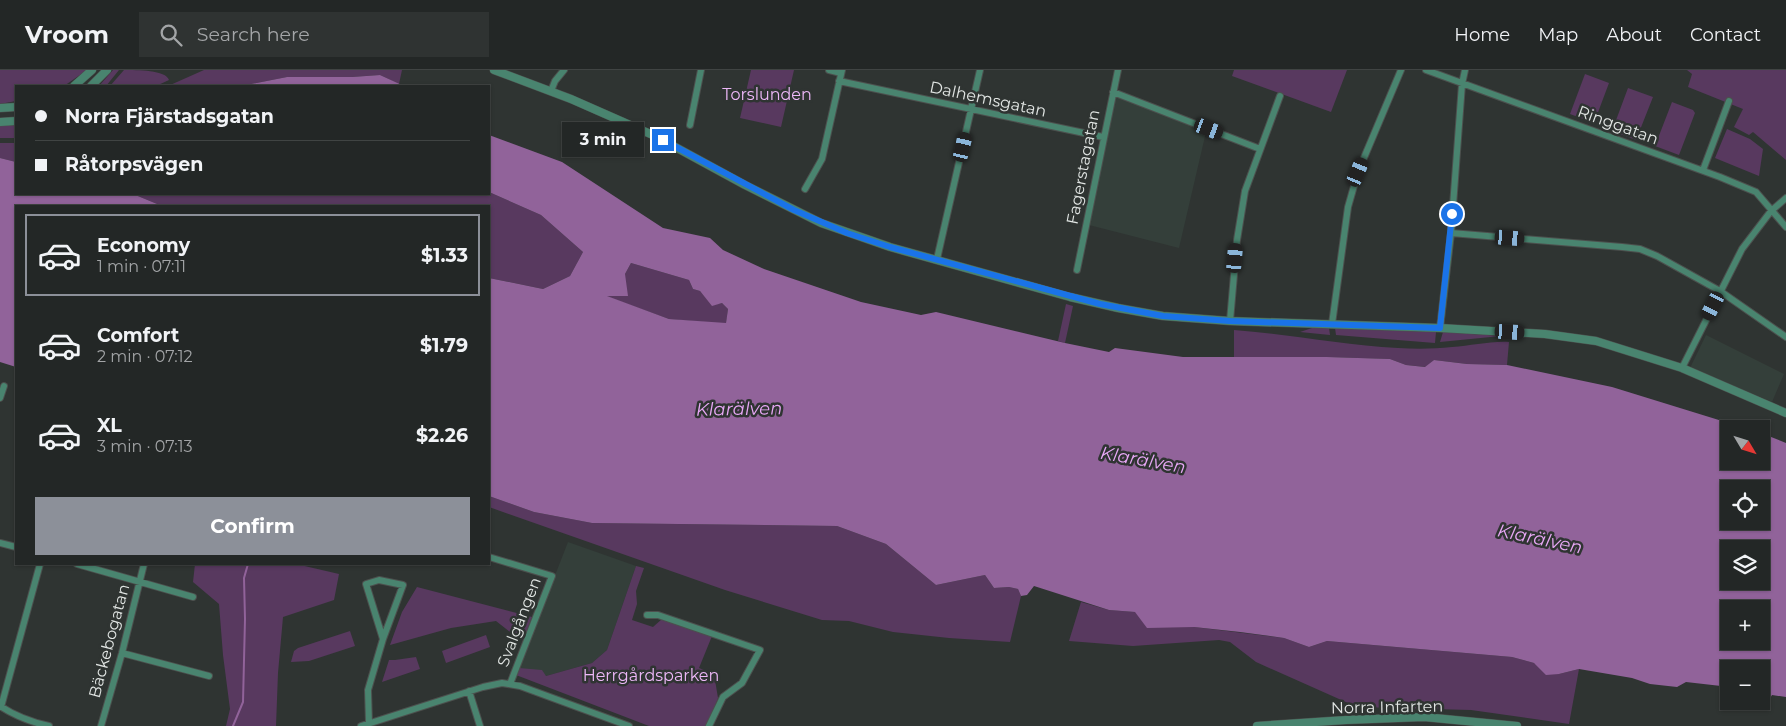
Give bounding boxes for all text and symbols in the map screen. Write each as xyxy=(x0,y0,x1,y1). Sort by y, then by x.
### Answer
search box xyxy=(139,12,489,57)
text: Vroom xyxy=(25,20,109,49)
icon: search xyxy=(157,21,185,49)
text: Search here xyxy=(197,23,310,46)
text: Home xyxy=(1454,24,1510,46)
text: Map xyxy=(1538,24,1578,46)
text: About xyxy=(1606,24,1662,46)
text: Contact xyxy=(1690,24,1761,46)
street label: Dalhemsgatan xyxy=(928,77,1048,121)
park label: Torslunden xyxy=(722,85,812,104)
street label: Ringgatan xyxy=(1575,102,1661,148)
text: Norra Fjärstadsgatan xyxy=(65,105,274,128)
street label: Fagerstagatan xyxy=(1063,108,1103,226)
car xyxy=(1192,117,1225,141)
callout: 3 min xyxy=(563,122,646,158)
route end xyxy=(652,129,674,151)
text: 3 min xyxy=(580,130,626,149)
car xyxy=(952,131,973,163)
text: Råtorpsvägen xyxy=(65,153,203,176)
car xyxy=(1345,155,1370,189)
route start xyxy=(1441,203,1463,225)
car xyxy=(1494,229,1525,247)
icon: car xyxy=(37,233,82,278)
text: Economy xyxy=(97,234,190,257)
car xyxy=(1226,242,1243,274)
text: $1.33 xyxy=(421,244,468,267)
text: 1 min · 07:11 xyxy=(97,257,186,276)
car xyxy=(1699,289,1726,323)
icon: car xyxy=(37,323,82,368)
text: Comfort xyxy=(97,324,179,347)
car xyxy=(1494,324,1525,340)
text: $1.79 xyxy=(420,334,468,357)
text: 2 min · 07:12 xyxy=(97,347,193,366)
water label: Klarälven xyxy=(696,397,782,421)
icon: car xyxy=(37,413,82,458)
text: XL xyxy=(97,414,122,437)
north arrow xyxy=(1720,420,1770,470)
map controls xyxy=(1720,420,1770,710)
text: $2.26 xyxy=(416,424,468,447)
text: 3 min · 07:13 xyxy=(97,437,193,456)
water label: Klarälven xyxy=(1099,442,1187,478)
button: locate xyxy=(1720,480,1770,530)
button: Confirm xyxy=(35,497,470,555)
water label: Klarälven xyxy=(1495,519,1585,559)
button: layers xyxy=(1720,540,1770,590)
street label: Svalgången xyxy=(493,575,545,669)
street label: Bäckebogatan xyxy=(85,582,133,700)
button: + xyxy=(1720,600,1770,650)
button: − xyxy=(1720,660,1770,710)
park label: Herrgårdsparken xyxy=(583,666,719,685)
street label: Norra Infarten xyxy=(1331,697,1443,717)

